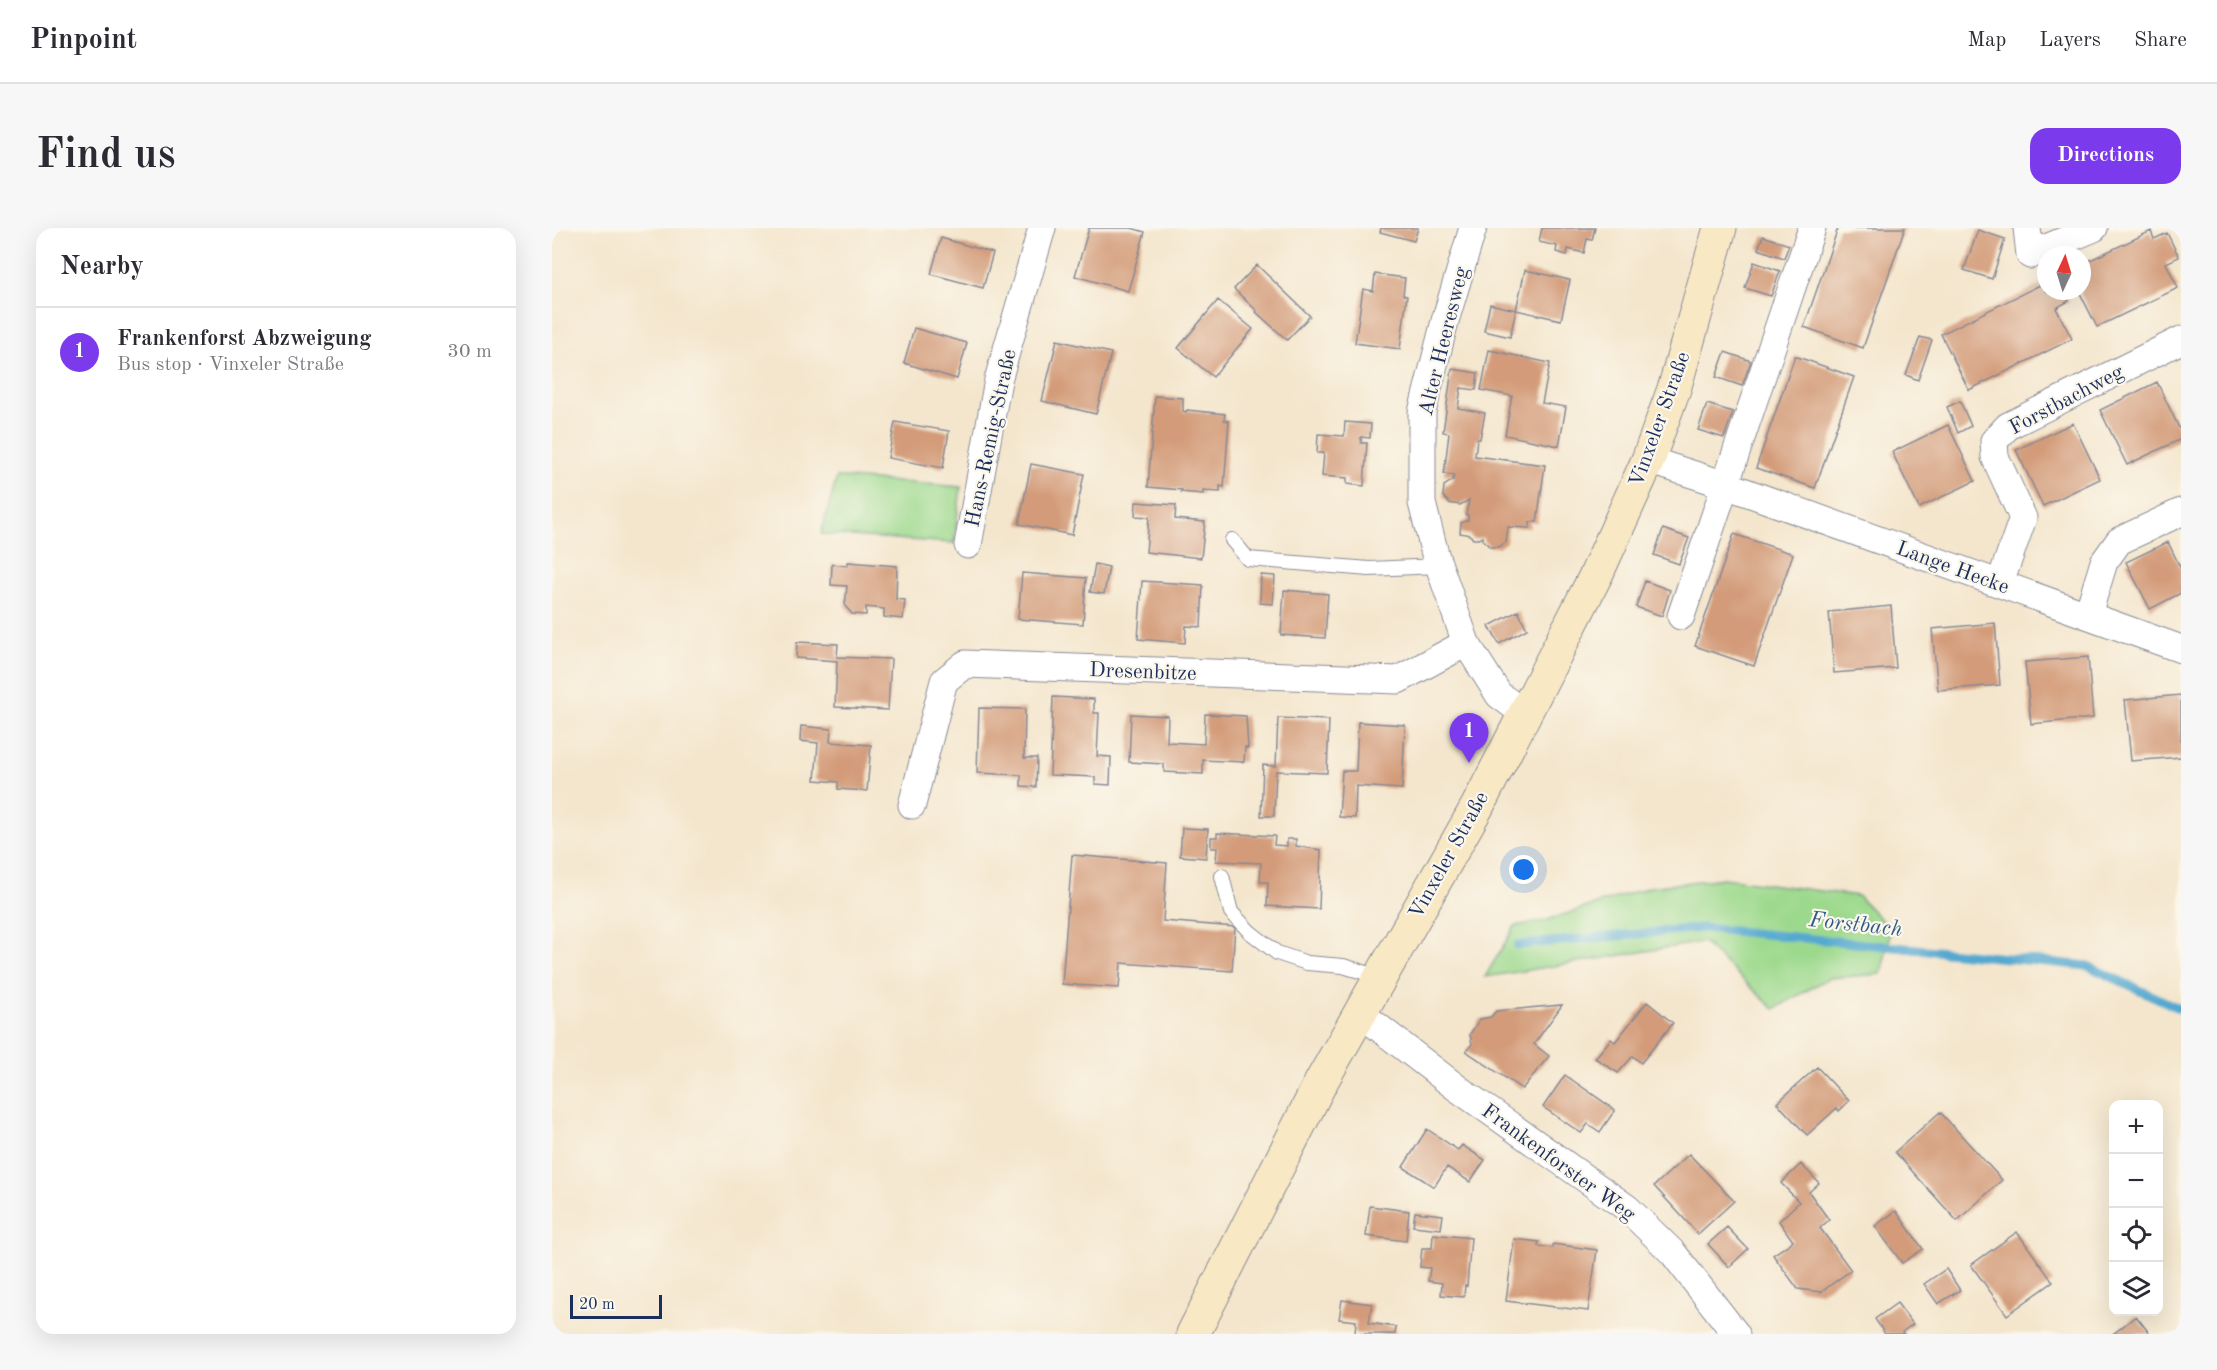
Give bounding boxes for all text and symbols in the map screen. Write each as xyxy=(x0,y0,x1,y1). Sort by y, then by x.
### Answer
text: Pinpoint xyxy=(30,27,137,55)
text: Map xyxy=(1967,30,2006,51)
text: Layers xyxy=(2039,30,2101,51)
text: Share xyxy=(2134,30,2187,51)
button: Directions xyxy=(2030,128,2181,184)
text: Find us xyxy=(36,135,175,177)
north arrow xyxy=(2037,246,2091,300)
text: Nearby xyxy=(60,254,144,280)
street label: Alter Heeresweg xyxy=(1416,264,1473,418)
text: Frankenforst Abzweigung xyxy=(117,328,371,350)
text: 1 xyxy=(74,342,85,362)
text: 30 m xyxy=(447,342,492,362)
street label: Hans-Remig-Straße xyxy=(962,347,1021,529)
street label: Vinxeler Straße xyxy=(1626,349,1695,490)
text: Bus stop · Vinxeler Straße xyxy=(117,355,344,375)
street label: Forstbachweg xyxy=(2006,361,2128,439)
street label: Lange Hecke xyxy=(1893,538,2012,599)
street label: Dresenbitze xyxy=(1089,660,1197,685)
pin: 1 xyxy=(1450,714,1488,763)
street label: Vinxeler Straße xyxy=(1406,788,1493,923)
your location xyxy=(1509,855,1538,884)
water label: Forstbach xyxy=(1807,909,1904,941)
map controls xyxy=(2109,1100,2163,1316)
button: + xyxy=(2109,1100,2163,1154)
street label: Frankenforster Weg xyxy=(1477,1101,1639,1226)
button: − xyxy=(2109,1154,2163,1208)
button: locate xyxy=(2109,1208,2163,1262)
button: layers xyxy=(2109,1262,2163,1316)
scale bar xyxy=(570,1292,662,1320)
text: 20 m xyxy=(579,1297,615,1313)

